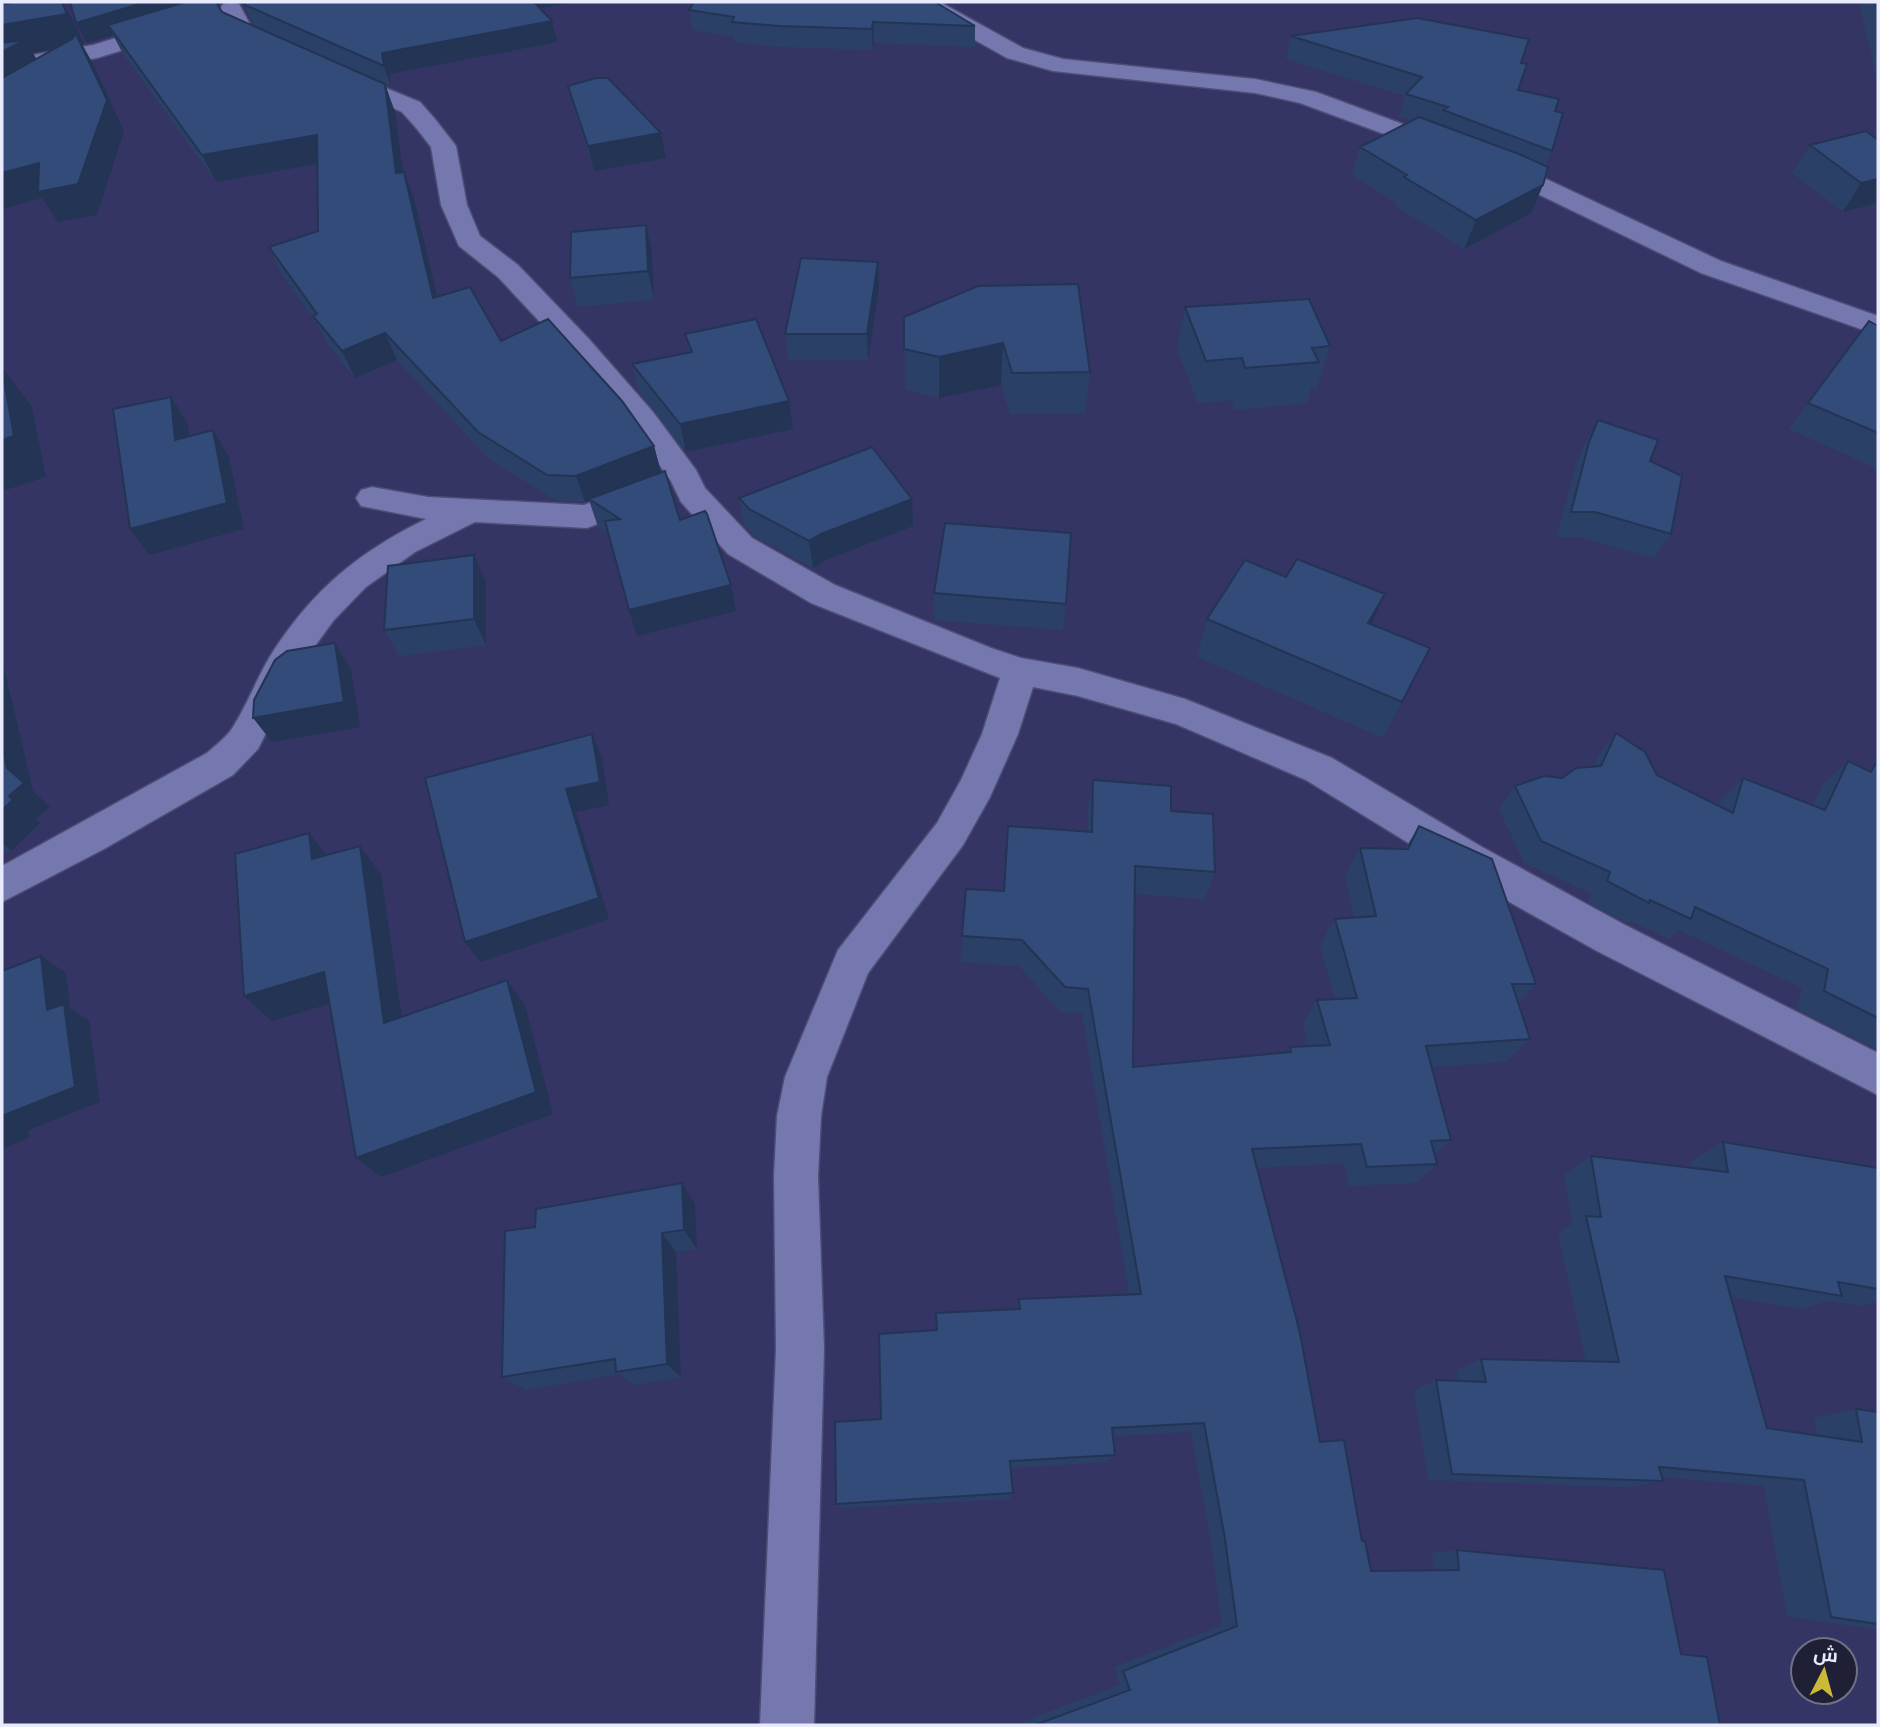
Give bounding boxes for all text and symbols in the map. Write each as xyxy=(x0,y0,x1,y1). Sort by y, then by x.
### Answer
north arrow xyxy=(1789,1636,1859,1706)
text: ش xyxy=(1812,1641,1839,1667)

